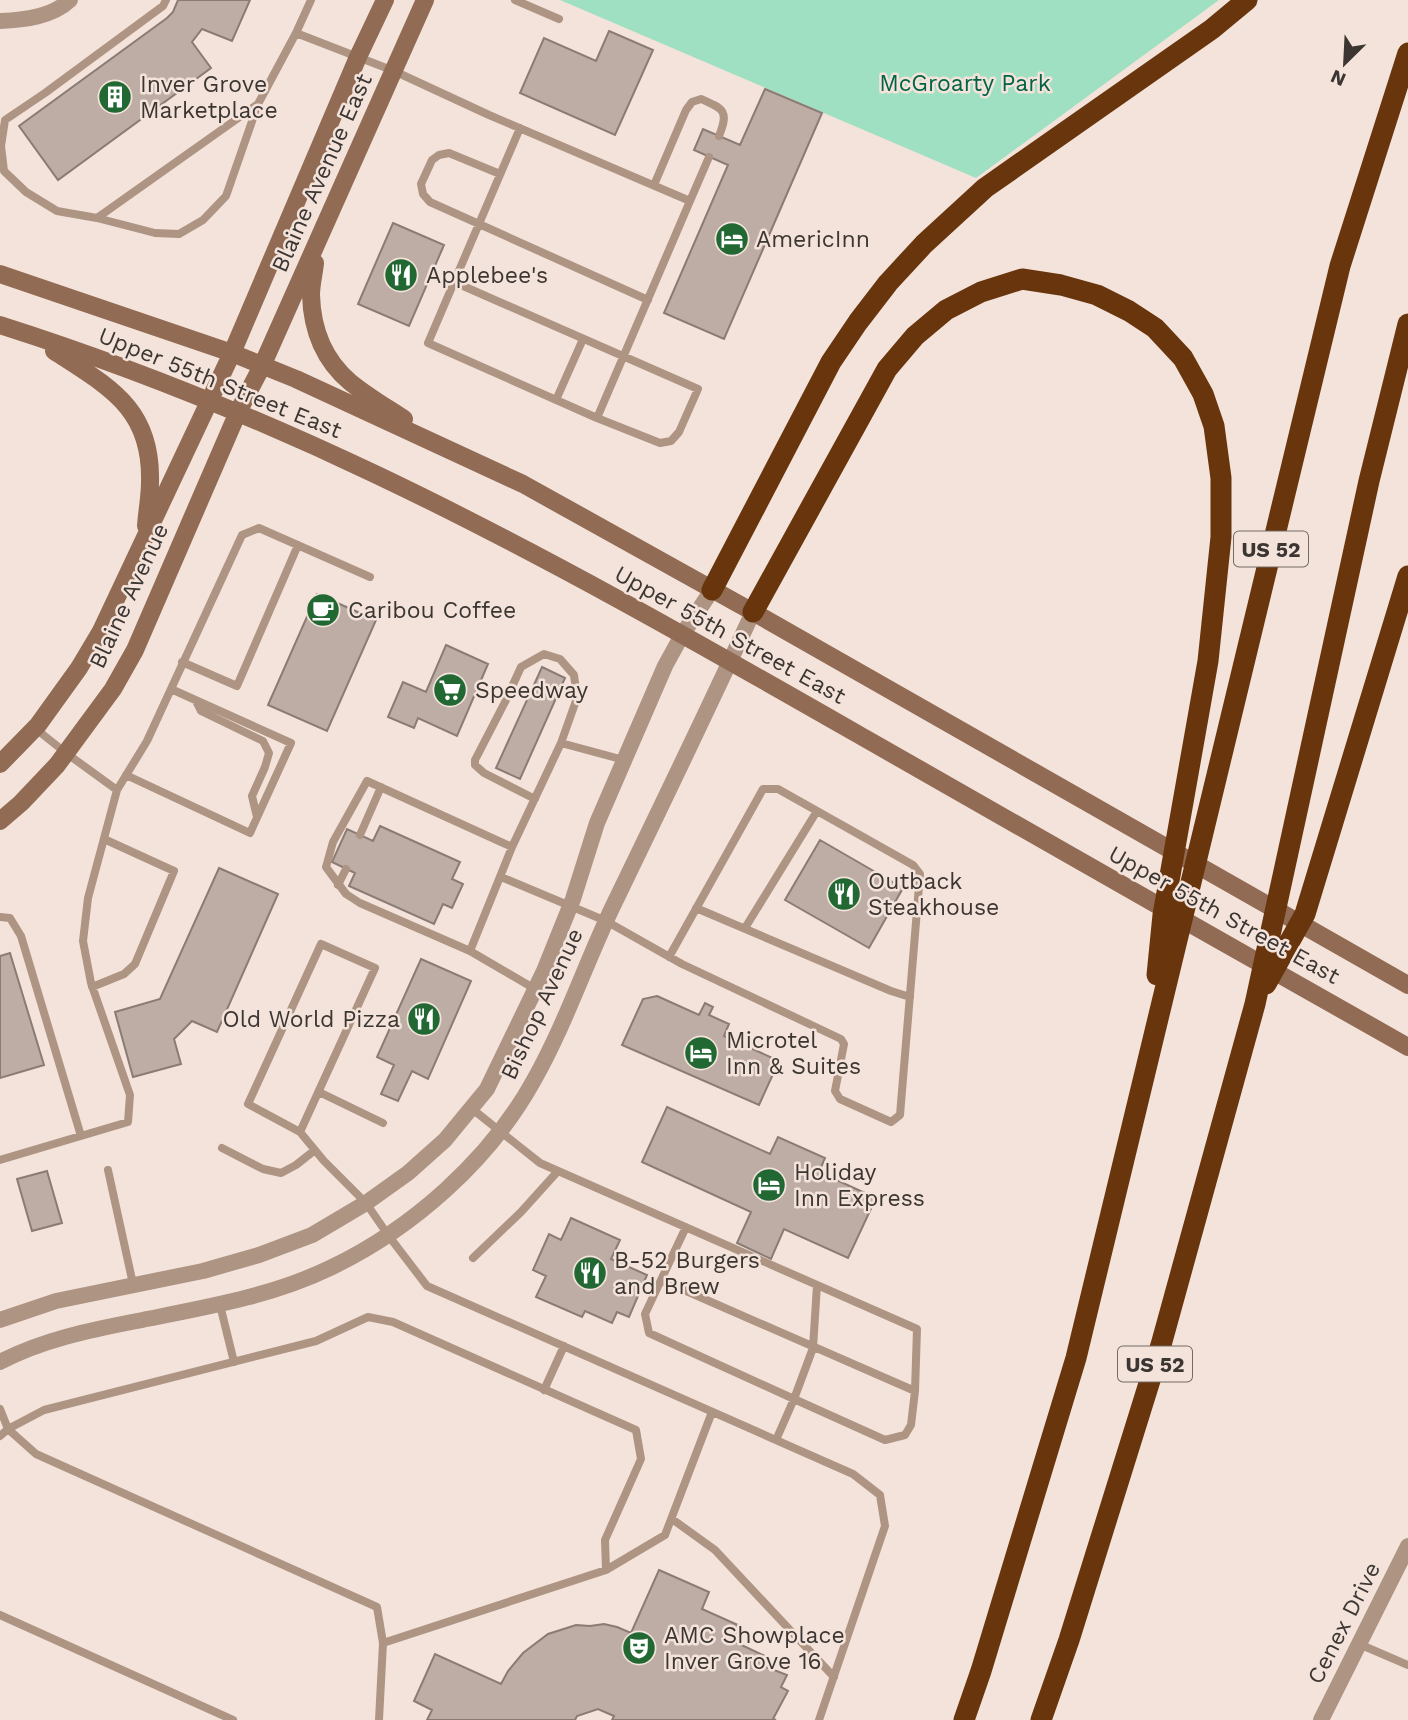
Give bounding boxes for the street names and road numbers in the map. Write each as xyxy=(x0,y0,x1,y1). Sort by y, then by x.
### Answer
street label: Blaine Avenue East xyxy=(266,69,378,276)
street label: Upper 55th Street East xyxy=(94,322,346,444)
street label: Blaine Avenue xyxy=(84,519,174,673)
road number: US 52 xyxy=(1234,532,1308,566)
street label: Upper 55th Street East xyxy=(610,560,851,710)
street label: Upper 55th Street East xyxy=(1104,840,1345,990)
street label: Bishop Avenue xyxy=(495,924,589,1084)
road number: US 52 xyxy=(1118,1346,1192,1382)
street label: Cenex Drive xyxy=(1302,1558,1386,1688)

